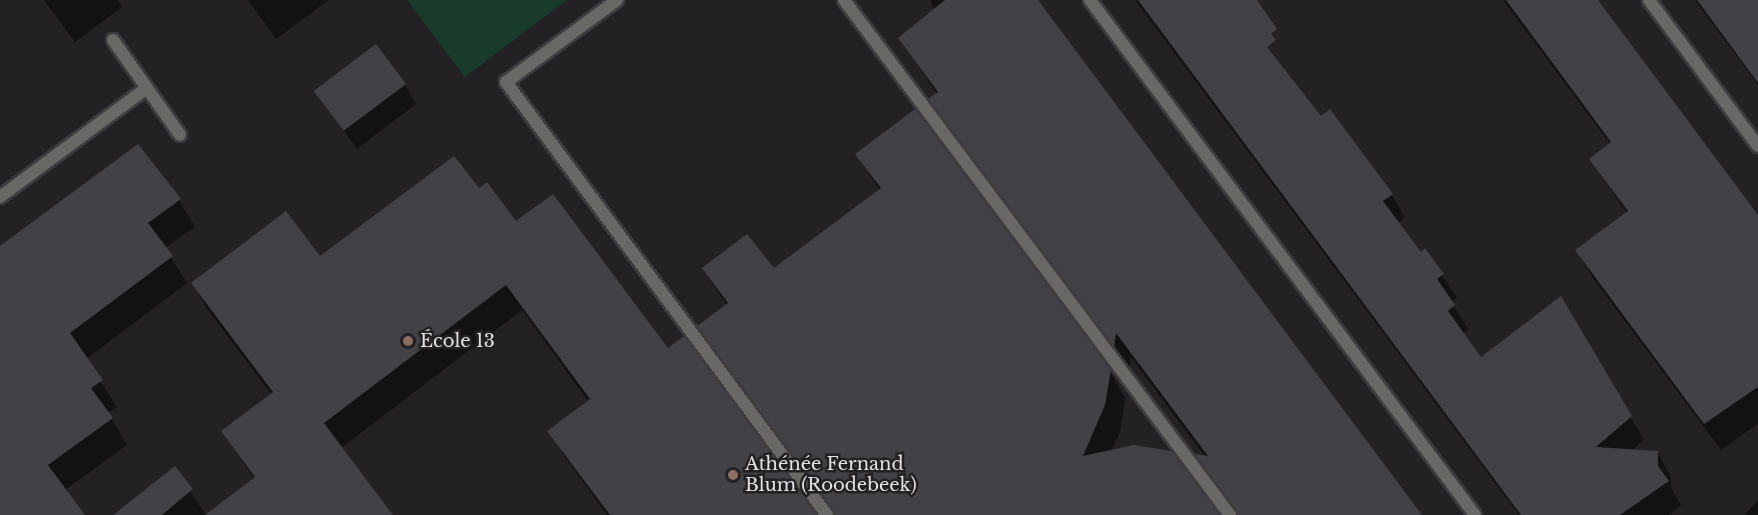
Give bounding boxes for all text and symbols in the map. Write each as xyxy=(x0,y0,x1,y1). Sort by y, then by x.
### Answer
place label: École 13 xyxy=(420,330,495,352)
marker: École 13 xyxy=(401,334,415,348)
place label: Athénée Fernand Blum (Roodebeek) xyxy=(745,454,917,496)
marker: Athénée Fernand Blum (Roodebeek) xyxy=(726,468,740,482)

